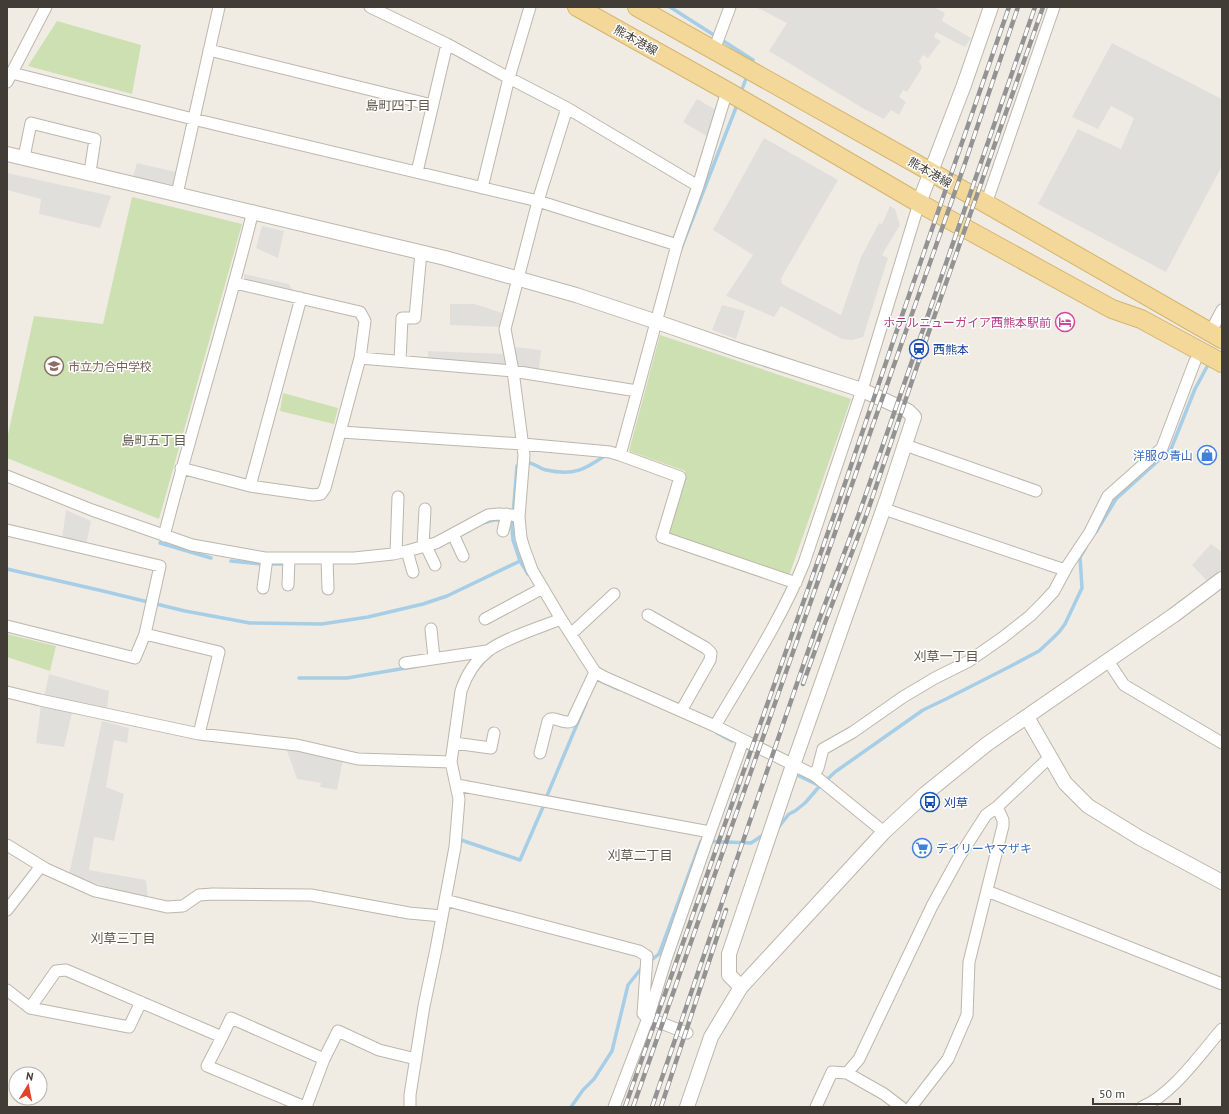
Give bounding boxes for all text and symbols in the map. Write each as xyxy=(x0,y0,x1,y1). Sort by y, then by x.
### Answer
street label: 熊本港線 xyxy=(611,22,661,58)
district label: 島町四丁目 xyxy=(365,97,431,114)
street label: 熊本港線 xyxy=(905,154,955,190)
hotel icon: ホテルニューガイア西熊本駅前 xyxy=(1054,311,1076,333)
place label: ホテルニューガイア西熊本駅前 xyxy=(883,315,1051,330)
station icon: 西熊本 xyxy=(908,338,930,360)
place label: 西熊本 xyxy=(933,342,969,357)
school or university icon: 市立力合中学校 xyxy=(43,355,65,377)
place label: 市立力合中学校 xyxy=(68,359,152,374)
district label: 島町五丁目 xyxy=(121,432,187,449)
shop icon: 洋服の青山 xyxy=(1196,444,1218,466)
place label: 洋服の青山 xyxy=(1133,448,1193,463)
district label: 刈草一丁目 xyxy=(913,648,979,665)
bus stop icon: 刈草 xyxy=(919,791,941,813)
place label: 刈草 xyxy=(944,795,968,810)
supermarket icon: デイリーヤマザキ xyxy=(911,837,933,859)
place label: デイリーヤマザキ xyxy=(936,841,1032,856)
district label: 刈草二丁目 xyxy=(607,847,673,864)
district label: 刈草三丁目 xyxy=(90,930,156,947)
north arrow xyxy=(8,1066,48,1106)
text: N xyxy=(25,1069,35,1084)
scale bar xyxy=(1093,1080,1180,1106)
text: 50 m xyxy=(1099,1086,1125,1101)

